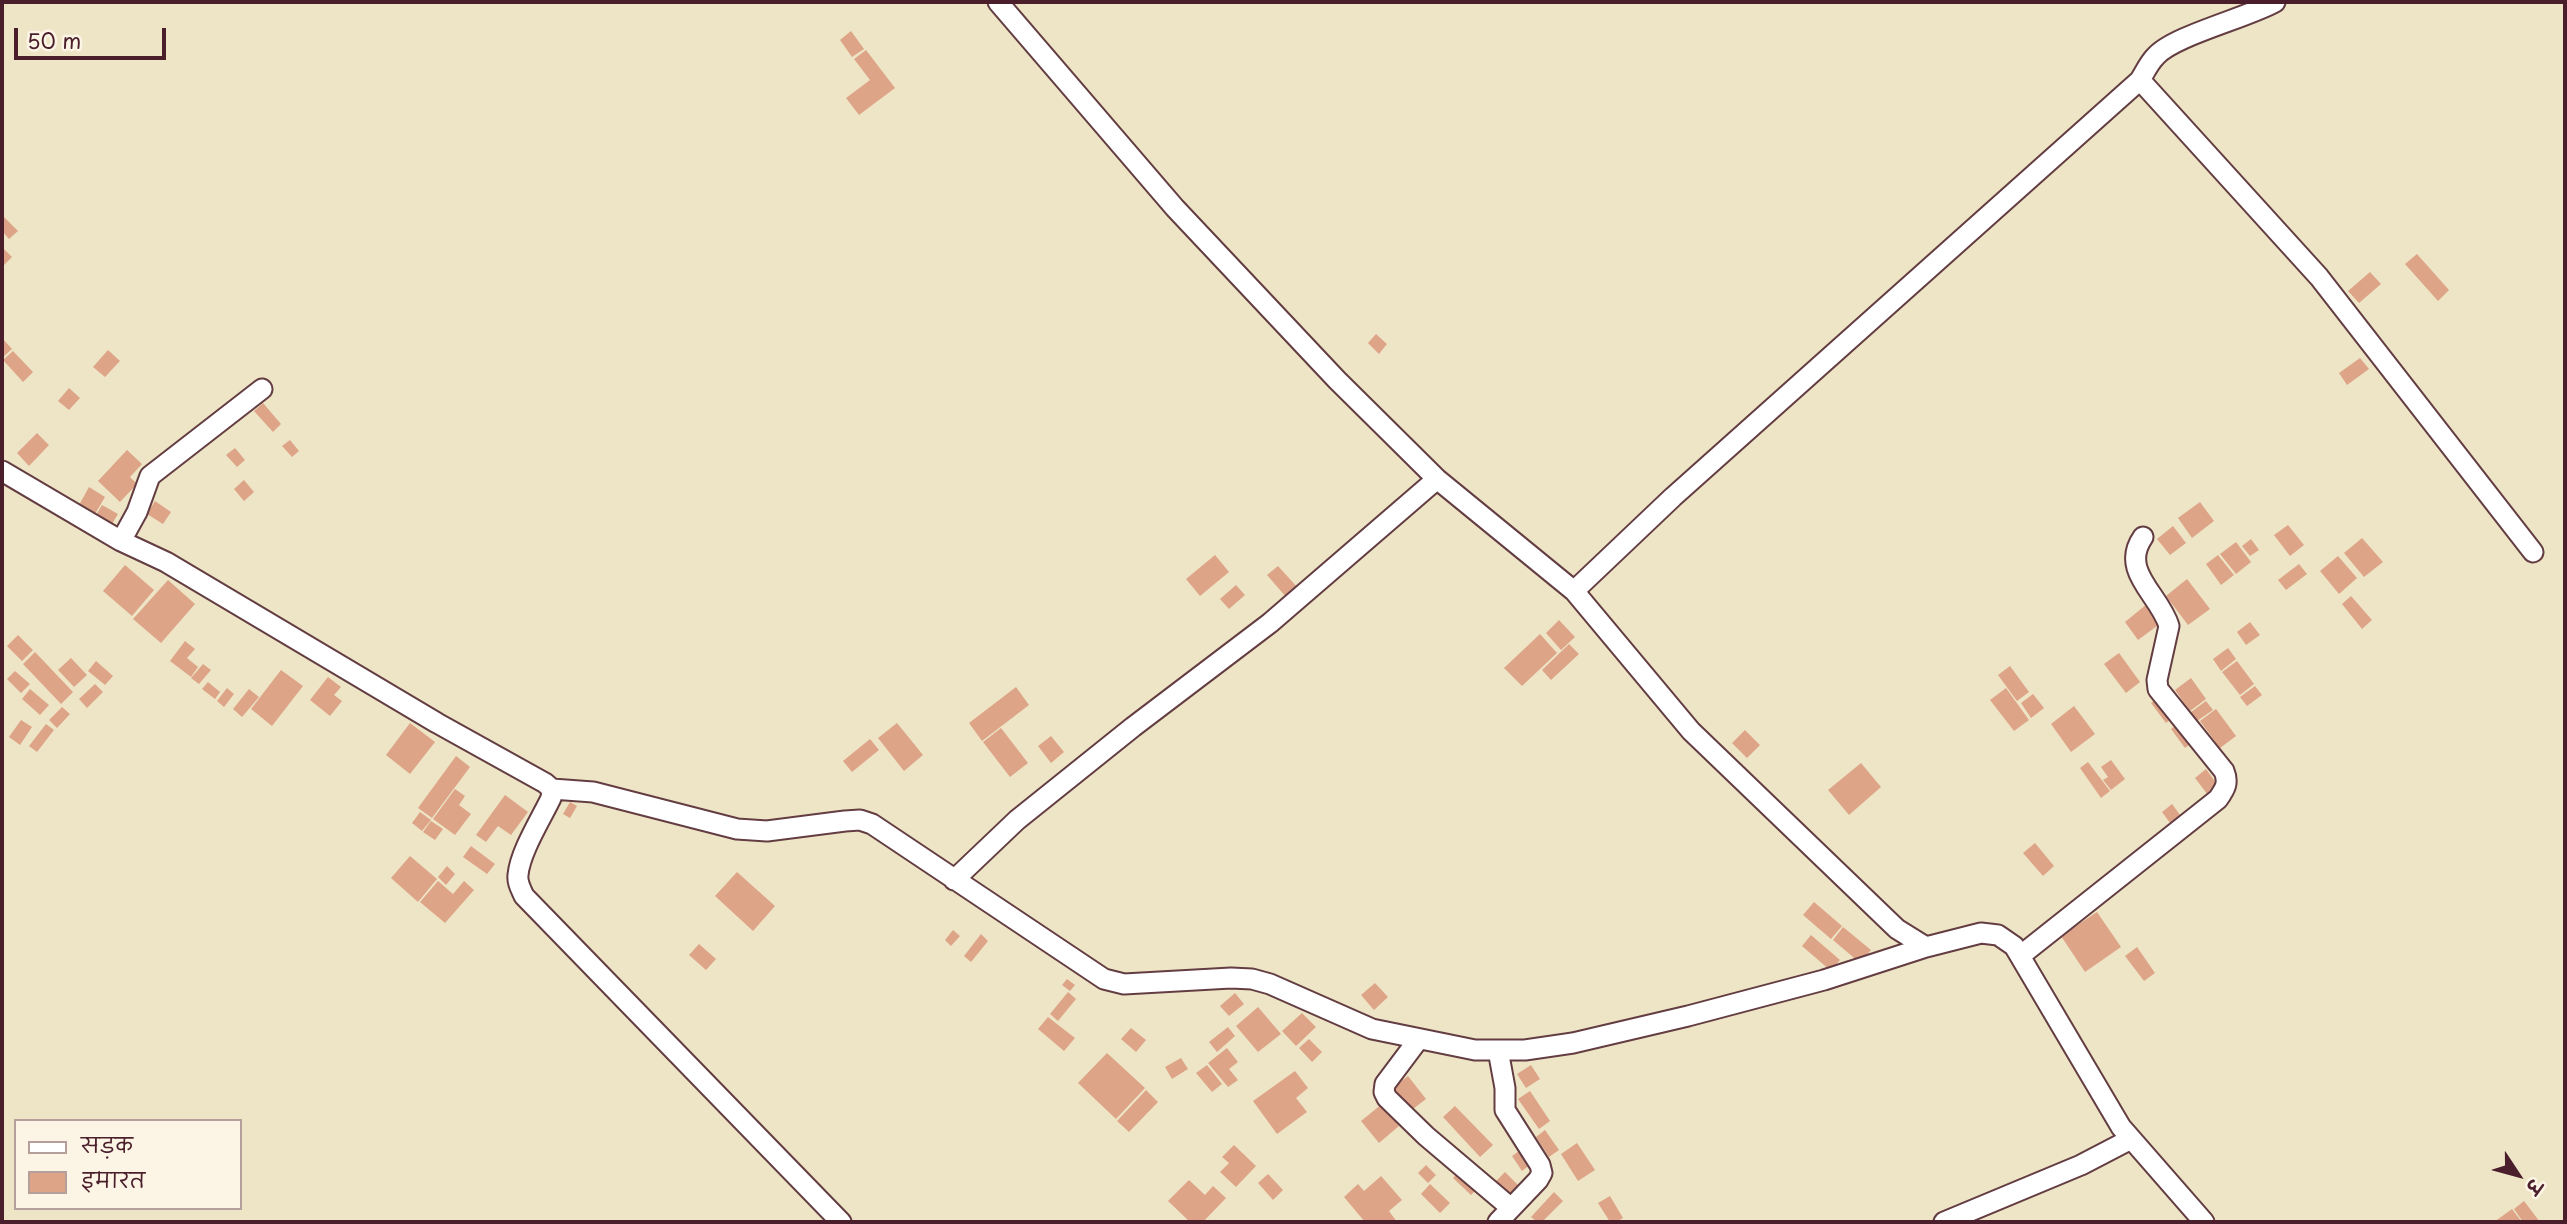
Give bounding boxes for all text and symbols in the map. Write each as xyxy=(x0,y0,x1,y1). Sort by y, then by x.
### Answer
scale bar xyxy=(18,14,170,58)
text: 50 m xyxy=(27,24,81,56)
legend xyxy=(14,1119,242,1210)
text: सड़क xyxy=(81,1128,133,1160)
north arrow xyxy=(2483,1140,2553,1210)
text: इमारत xyxy=(81,1163,145,1195)
text: उ xyxy=(2520,1174,2550,1201)

